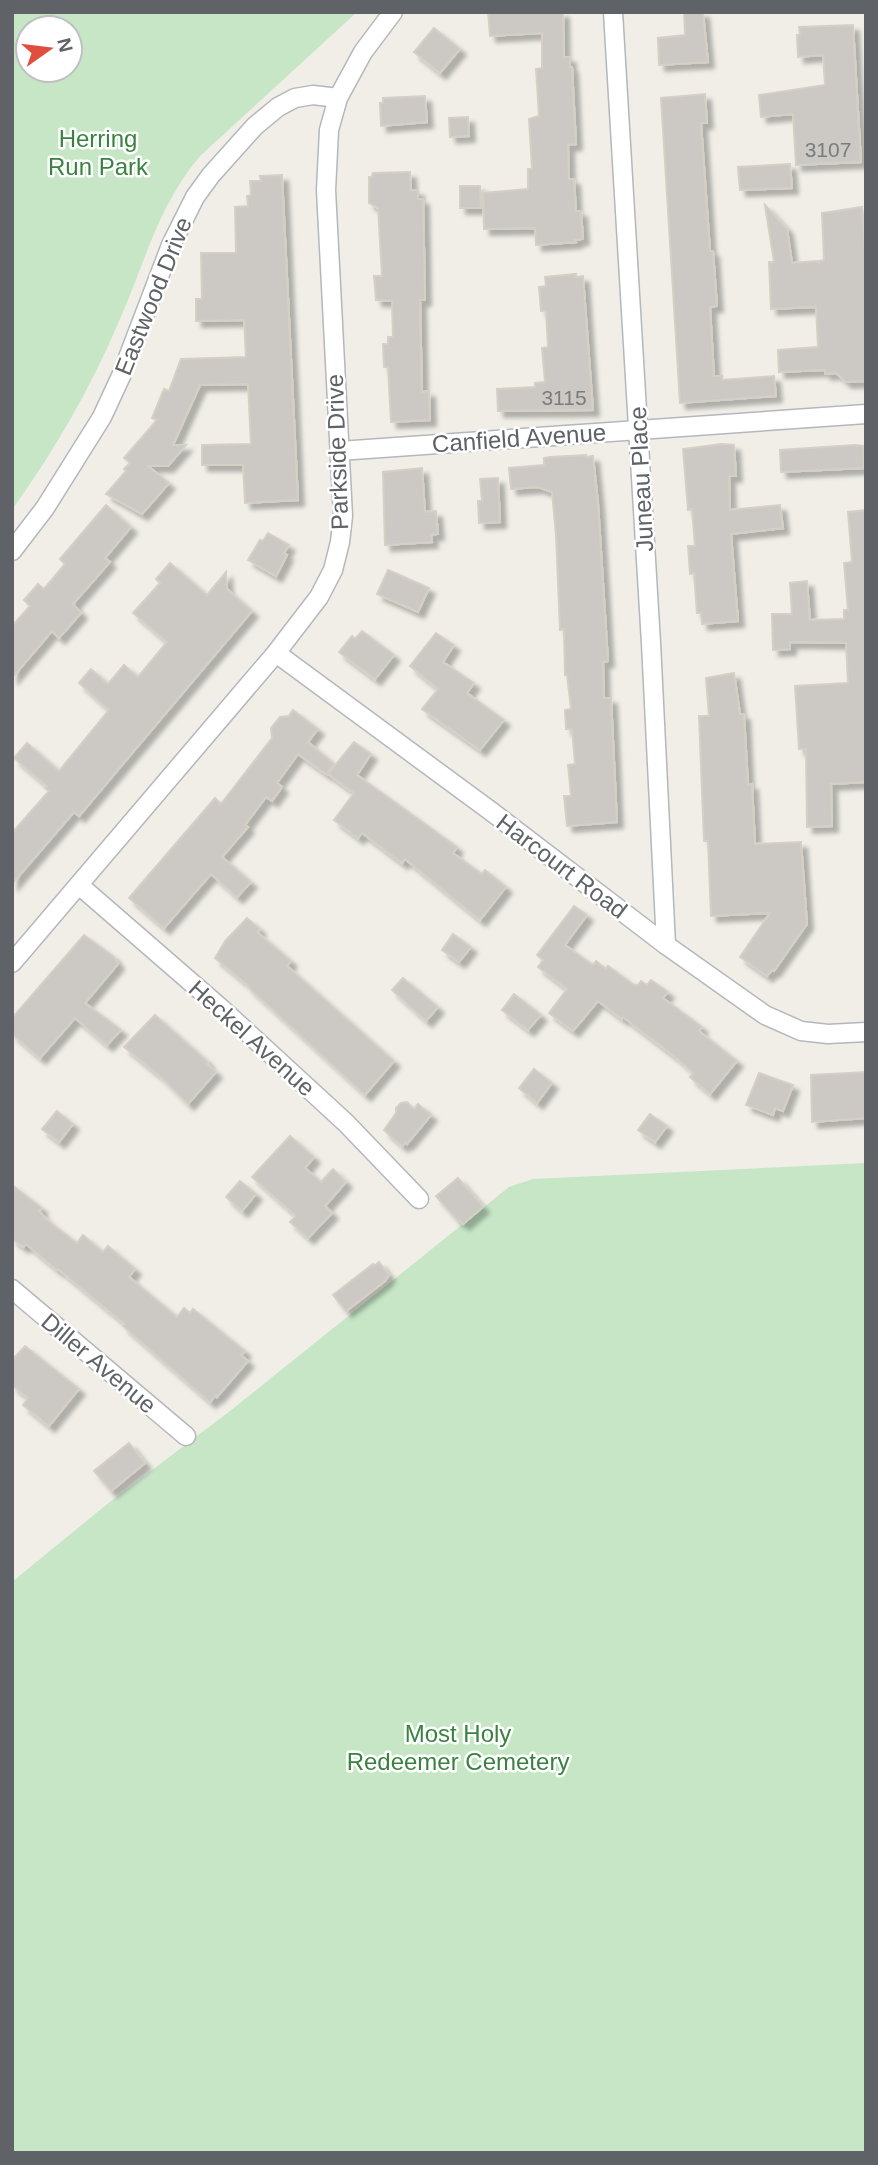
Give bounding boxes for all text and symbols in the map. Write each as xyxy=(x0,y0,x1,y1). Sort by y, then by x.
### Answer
north arrow xyxy=(14,14,84,84)
text: N xyxy=(53,36,77,54)
park label: Herring Run Park xyxy=(48,125,149,180)
house number: 3107 xyxy=(805,138,851,161)
street label: Eastwood Drive xyxy=(109,213,197,379)
street label: Parkside Drive xyxy=(321,374,353,530)
house number: 3115 xyxy=(541,386,587,409)
street label: Juneau Place xyxy=(624,406,658,552)
street label: Canfield Avenue xyxy=(431,418,607,458)
street label: Harcourt Road xyxy=(492,808,632,924)
street label: Heckel Avenue xyxy=(184,975,320,1101)
street label: Diller Avenue xyxy=(36,1307,162,1419)
park label: Most Holy Redeemer Cemetery xyxy=(347,1720,569,1775)

